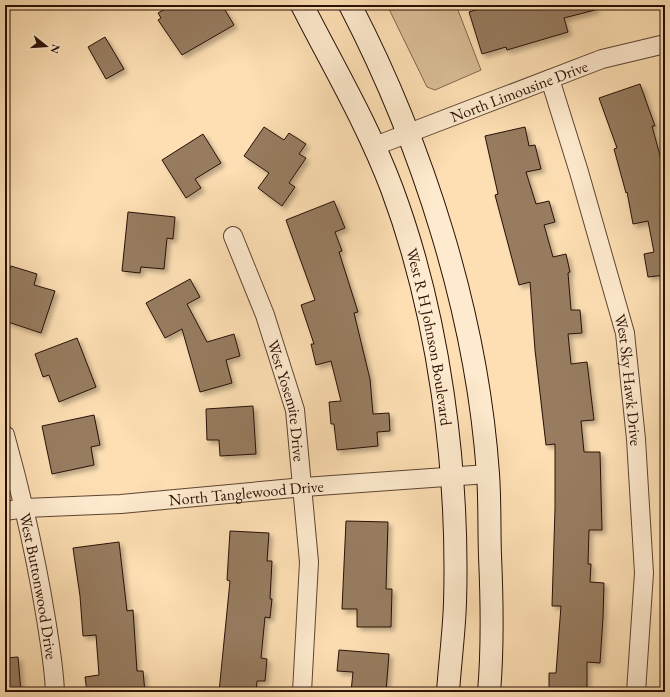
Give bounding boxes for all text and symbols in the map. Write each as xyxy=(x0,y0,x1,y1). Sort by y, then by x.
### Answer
north arrow xyxy=(26,26,66,66)
text: N xyxy=(48,43,64,55)
street label: North Limousine Drive xyxy=(447,55,591,127)
street label: West R H Johnson Boulevard xyxy=(401,246,457,428)
street label: West Sky Hawk Drive xyxy=(609,312,646,447)
street label: West Yosemite Drive xyxy=(262,337,310,462)
street label: North Tanglewood Drive xyxy=(168,476,324,511)
street label: West Buttonwood Drive xyxy=(14,511,62,661)

